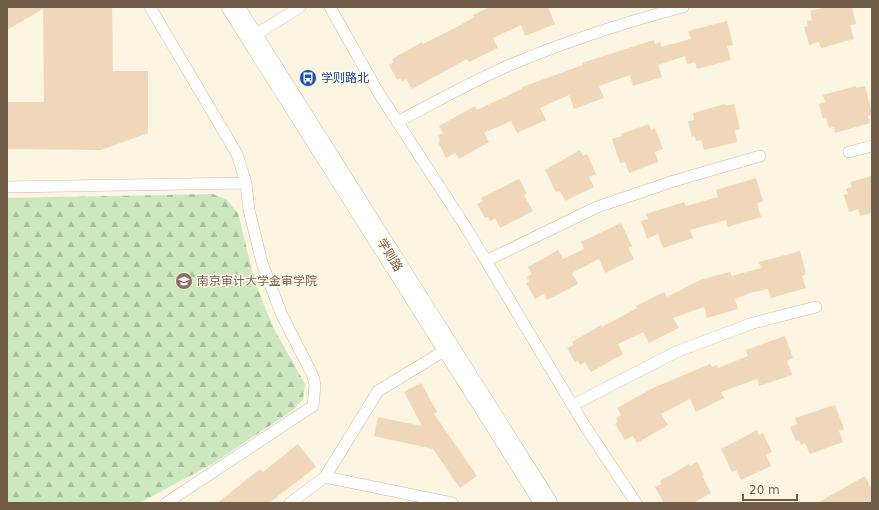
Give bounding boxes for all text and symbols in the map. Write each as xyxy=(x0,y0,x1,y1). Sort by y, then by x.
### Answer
bus stop icon: 学则路北 xyxy=(298,68,318,88)
place label: 学则路北 xyxy=(321,71,369,85)
street label: 学则路 xyxy=(375,236,405,274)
school or university icon: 南京审计大学金审学院 xyxy=(174,271,194,291)
place label: 南京审计大学金审学院 xyxy=(197,274,317,288)
scale bar xyxy=(743,476,797,502)
text: 20 m xyxy=(749,483,780,497)

